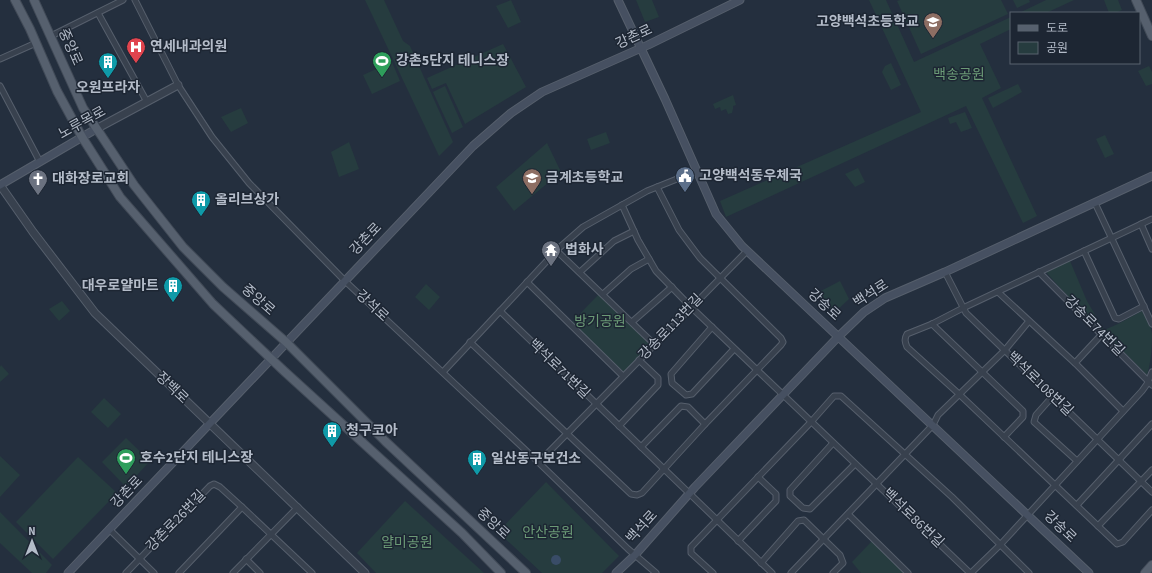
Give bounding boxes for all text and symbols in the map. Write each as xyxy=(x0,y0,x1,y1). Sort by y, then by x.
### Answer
school or university icon: 고양백석초등학교 xyxy=(922,11,944,39)
place label: 고양백석초등학교 xyxy=(816,12,919,32)
legend xyxy=(1010,12,1140,64)
street label: 강촌로 xyxy=(612,20,656,54)
text: 도로 xyxy=(1046,20,1068,37)
street label: 중앙로 xyxy=(53,25,87,69)
hospital icon: 연세내과의원 xyxy=(125,36,147,64)
place label: 연세내과의원 xyxy=(150,37,227,57)
text: 공원 xyxy=(1046,40,1068,57)
sports icon: 강촌5단지 테니스장 xyxy=(371,50,393,78)
building icon: 오원프라자 xyxy=(97,51,119,79)
place label: 강촌5단지 테니스장 xyxy=(396,51,509,71)
park label: 백송공원 xyxy=(933,65,985,85)
place label: 오원프라자 xyxy=(76,78,140,98)
street label: 노루목로 xyxy=(55,102,109,144)
public building icon: 고양백석동우체국 xyxy=(674,165,696,193)
place label: 고양백석동우체국 xyxy=(699,166,802,186)
school or university icon: 금계초등학교 xyxy=(521,167,543,195)
church icon: 대화장로교회 xyxy=(27,168,49,196)
place label: 금계초등학교 xyxy=(546,168,623,188)
place label: 대화장로교회 xyxy=(52,169,129,189)
building icon: 올리브상가 xyxy=(190,189,212,217)
place label: 올리브상가 xyxy=(215,190,280,210)
street label: 강촌로 xyxy=(345,218,387,260)
temple icon: 법화사 xyxy=(540,239,562,267)
place label: 법화사 xyxy=(565,240,604,260)
building icon: 대우로얄마트 xyxy=(162,275,184,303)
street label: 백석로 xyxy=(849,275,893,313)
place label: 대우로얄마트 xyxy=(82,276,159,296)
street label: 중앙로 xyxy=(237,280,279,320)
street label: 강송로 xyxy=(803,285,845,326)
street label: 강석로 xyxy=(351,286,393,327)
street label: 강송로113번길 xyxy=(634,289,708,365)
street label: 강송로74번길 xyxy=(1059,291,1129,361)
park label: 방기공원 xyxy=(574,312,626,332)
street label: 백석로71번길 xyxy=(524,335,594,403)
street label: 백석로108번길 xyxy=(1002,347,1078,421)
street label: 장백로 xyxy=(151,367,193,409)
building icon: 청구코아 xyxy=(321,420,343,448)
place label: 청구코아 xyxy=(346,421,398,441)
sports icon: 호수2단지 테니스장 xyxy=(115,447,137,475)
place label: 호수2단지 테니스장 xyxy=(140,448,253,468)
building icon: 일산동구보건소 xyxy=(466,448,488,476)
place label: 일산동구보건소 xyxy=(491,449,581,469)
street label: 강촌로 xyxy=(106,471,148,513)
street label: 백석로86번길 xyxy=(878,484,948,552)
street label: 강촌로26번길 xyxy=(142,486,210,556)
street label: 중앙로 xyxy=(472,504,514,545)
street label: 백석로 xyxy=(622,506,662,548)
street label: 강송로 xyxy=(1039,506,1081,548)
north arrow xyxy=(12,521,52,561)
park label: 안산공원 xyxy=(522,523,574,543)
text: N xyxy=(28,524,36,539)
park label: 얄미공원 xyxy=(381,533,433,553)

